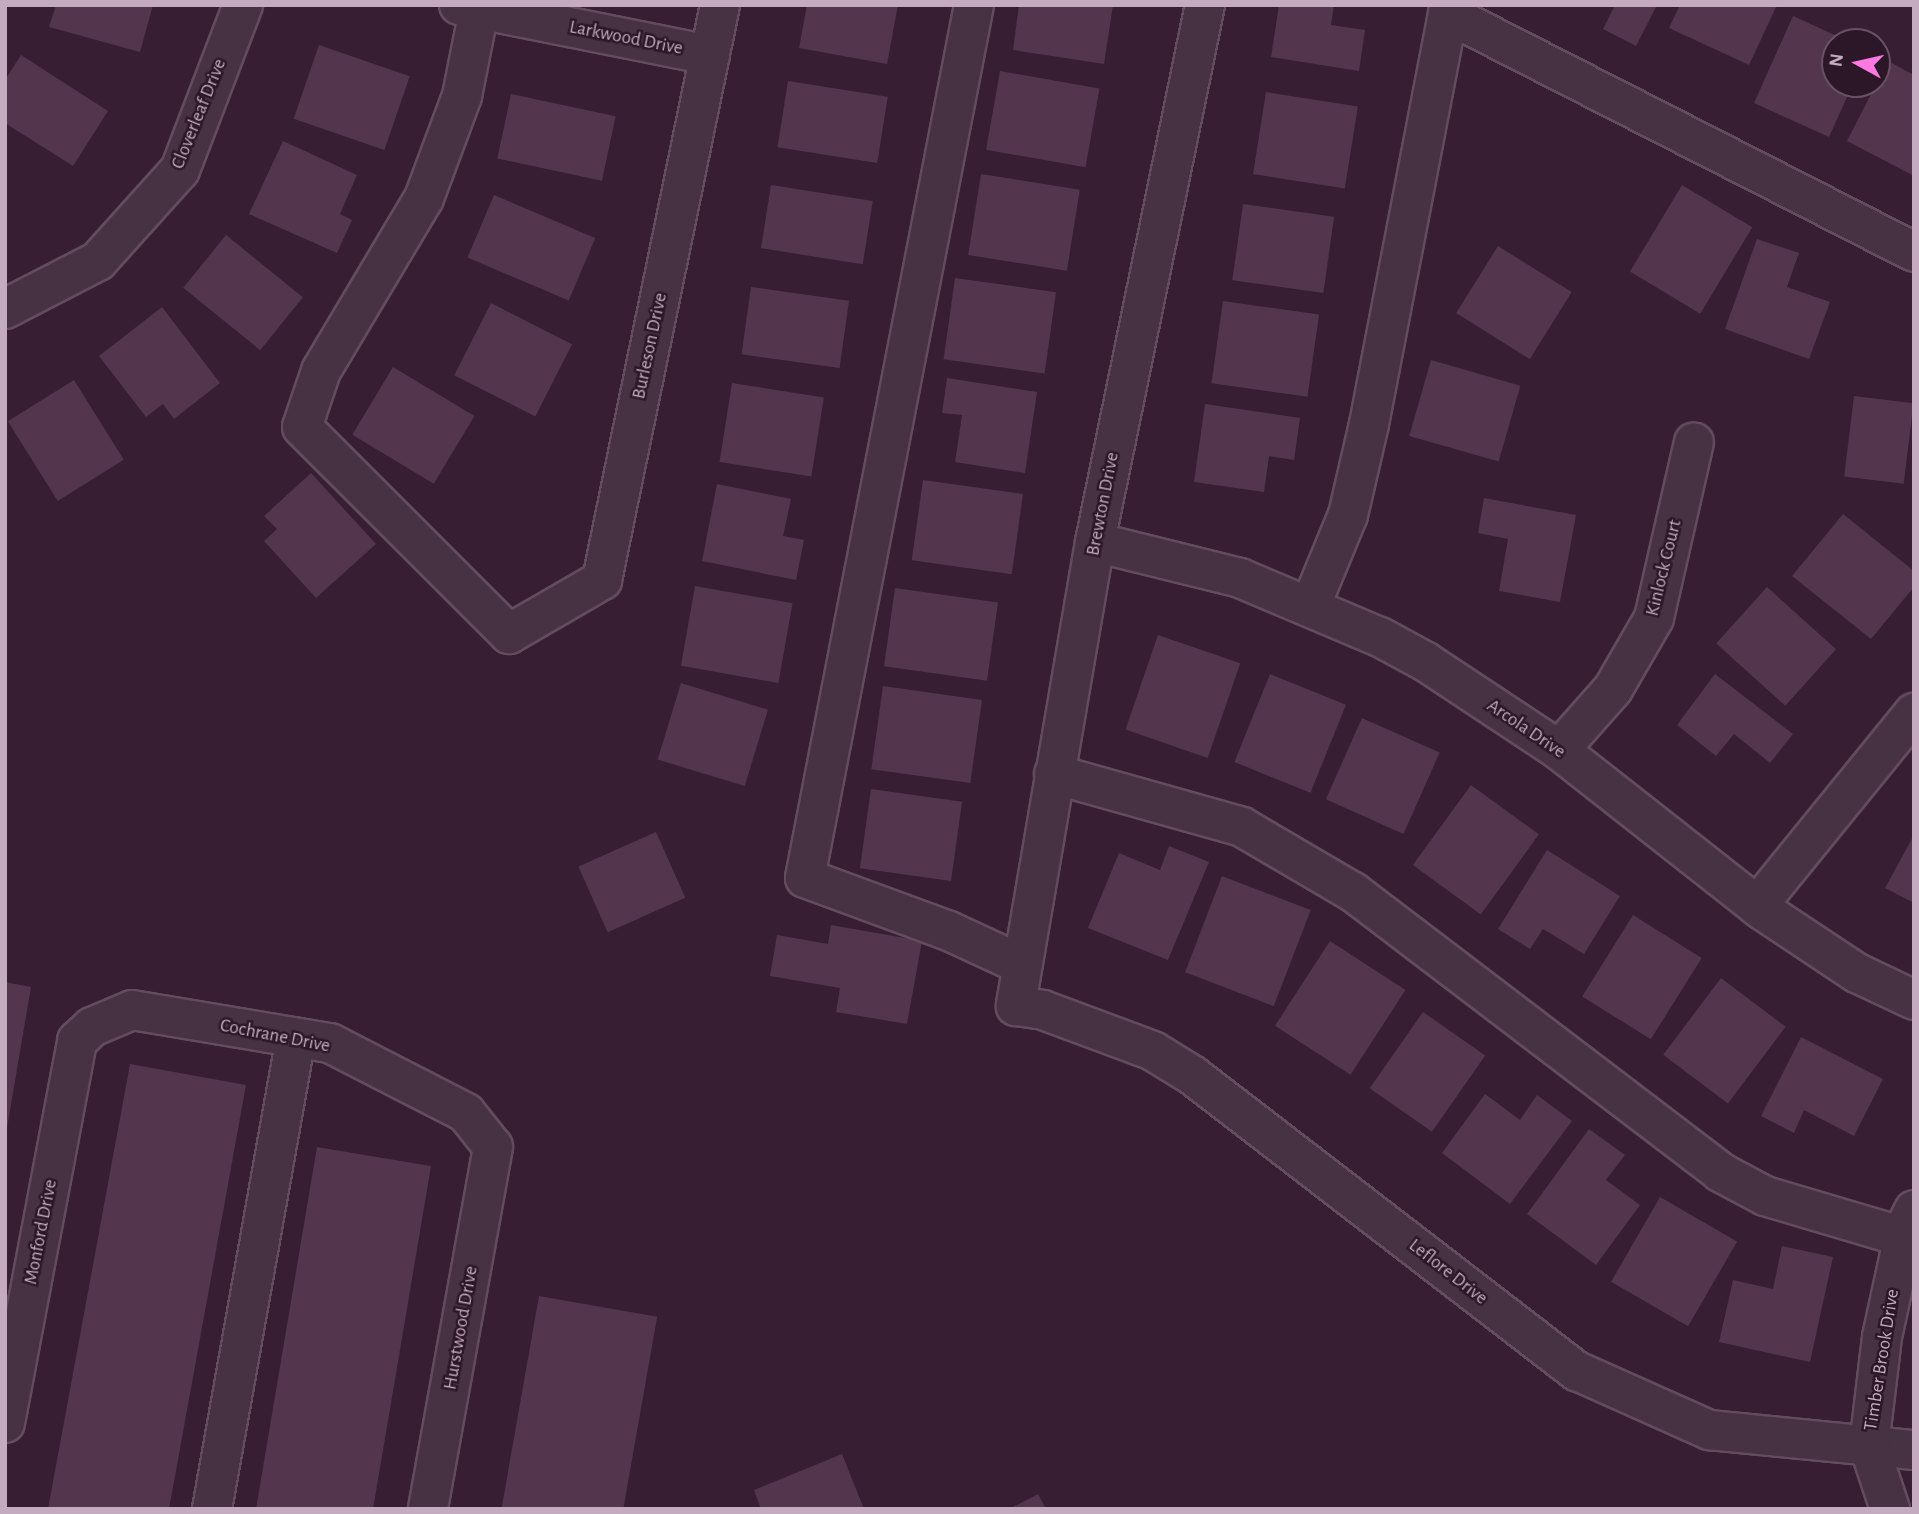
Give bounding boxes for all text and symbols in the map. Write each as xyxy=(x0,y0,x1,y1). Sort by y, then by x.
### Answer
street label: Larkwood Drive xyxy=(567,16,685,60)
north arrow xyxy=(1821,28,1891,98)
text: N xyxy=(1826,52,1847,68)
street label: Cloverleaf Drive xyxy=(167,56,231,172)
street label: Burleson Drive xyxy=(628,291,672,401)
street label: Brewton Drive xyxy=(1082,450,1124,558)
street label: Kinlock Court xyxy=(1641,517,1687,619)
street label: Arcola Drive xyxy=(1482,694,1570,764)
street label: Cochrane Drive xyxy=(218,1014,332,1058)
street label: Monford Drive xyxy=(20,1178,62,1286)
street label: Leflore Drive xyxy=(1404,1234,1492,1310)
street label: Hurstwood Drive xyxy=(439,1264,483,1392)
street label: Timber Brook Drive xyxy=(1860,1288,1904,1432)

